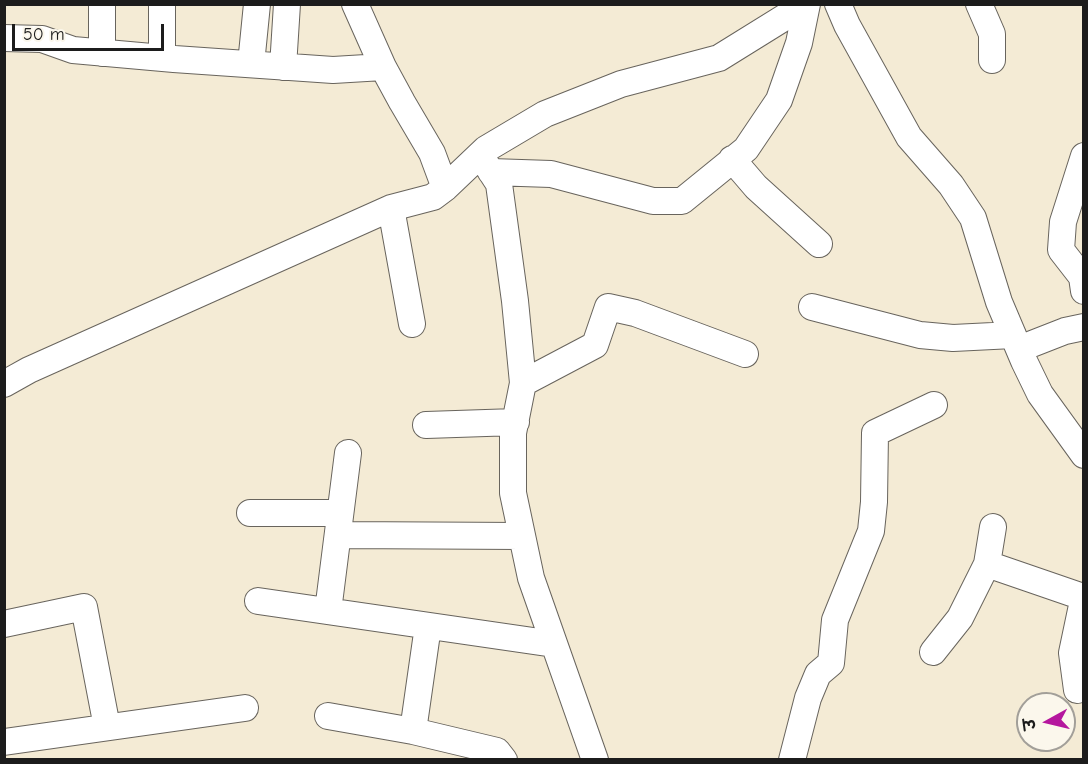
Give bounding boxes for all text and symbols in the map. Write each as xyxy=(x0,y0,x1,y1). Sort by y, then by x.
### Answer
scale bar xyxy=(15,12,166,50)
text: 50 m xyxy=(23,24,65,45)
north arrow xyxy=(1016,692,1076,752)
text: उ xyxy=(1021,718,1040,731)

